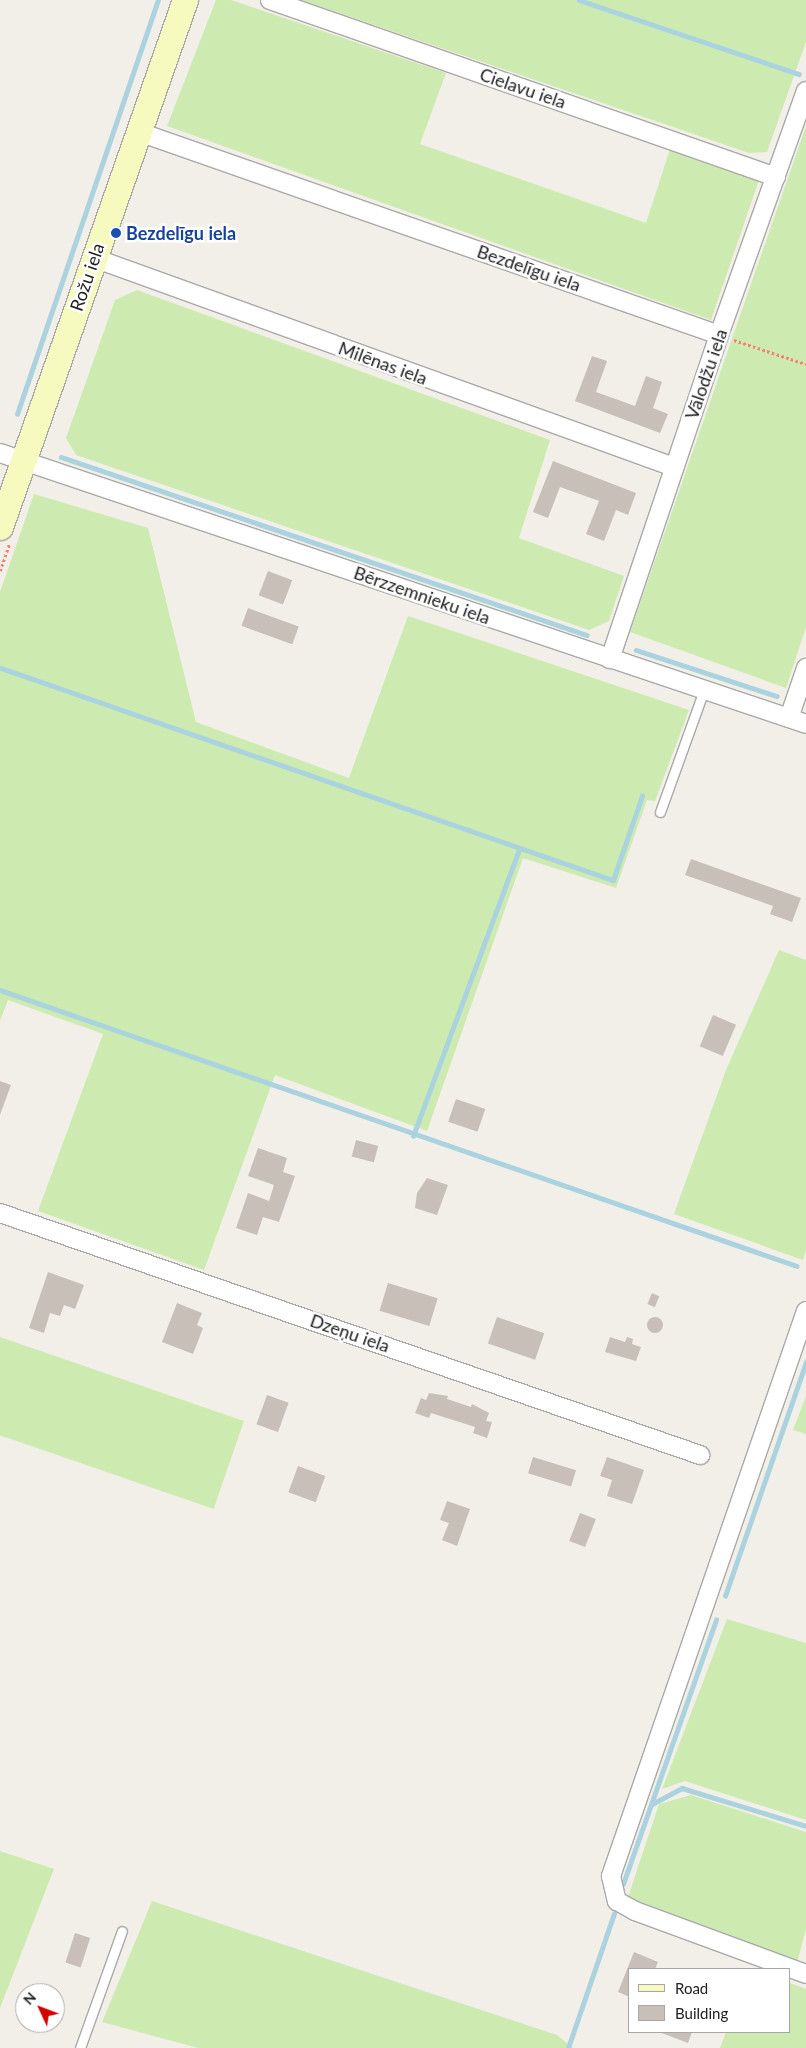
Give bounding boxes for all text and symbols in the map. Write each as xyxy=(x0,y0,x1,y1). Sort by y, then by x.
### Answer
street label: Cielavu iela xyxy=(477,63,569,113)
place label: Bezdelīgu iela xyxy=(126,222,236,244)
marker: Bezdelīgu iela xyxy=(110,227,122,239)
street label: Rožu iela xyxy=(65,240,109,314)
street label: Bezdelīgu iela xyxy=(474,240,584,296)
street label: Vālodžu iela xyxy=(680,326,732,422)
street label: Milēnas iela xyxy=(336,337,430,389)
street label: Bērzzemnieku iela xyxy=(351,562,493,628)
street label: Dzeņu iela xyxy=(307,1309,393,1357)
legend xyxy=(628,1968,791,2033)
text: Road xyxy=(675,1979,708,1997)
north arrow xyxy=(15,1983,65,2033)
text: N xyxy=(19,1988,39,2008)
text: Building xyxy=(675,2004,728,2022)

